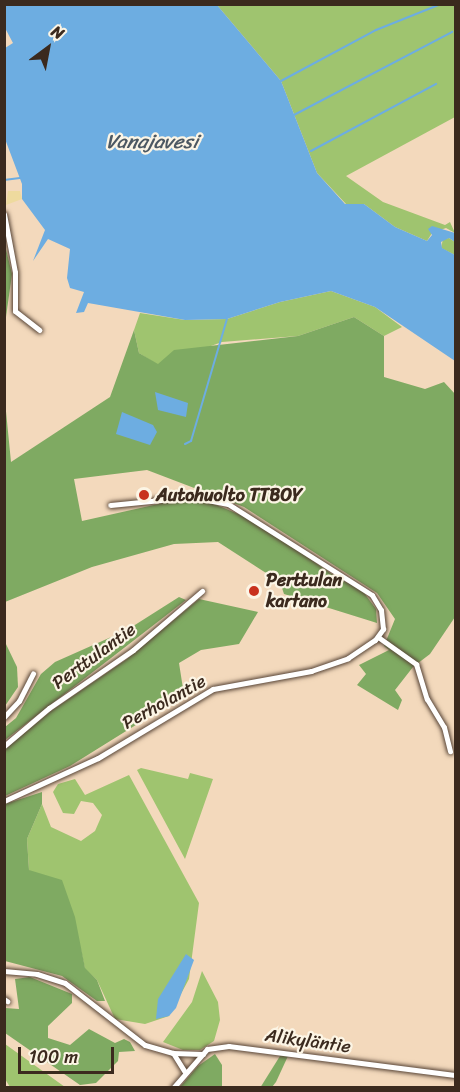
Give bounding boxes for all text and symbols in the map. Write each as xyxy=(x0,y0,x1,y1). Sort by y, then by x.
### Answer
text: N xyxy=(45,17,70,48)
north arrow xyxy=(18,18,78,78)
water label: Vanajavesi xyxy=(106,129,198,153)
place label: Autohuolto TTBOY xyxy=(156,484,302,506)
marker: Autohuolto TTBOY xyxy=(137,488,151,502)
place label: Perttulan kartano xyxy=(266,570,342,612)
marker: Perttulan kartano xyxy=(247,584,261,598)
street label: Perttulantie xyxy=(48,618,140,694)
street label: Perholantie xyxy=(118,670,210,734)
street label: Alikyläntie xyxy=(264,1024,352,1058)
scale bar xyxy=(21,1035,117,1073)
text: 100 m xyxy=(29,1041,78,1073)

